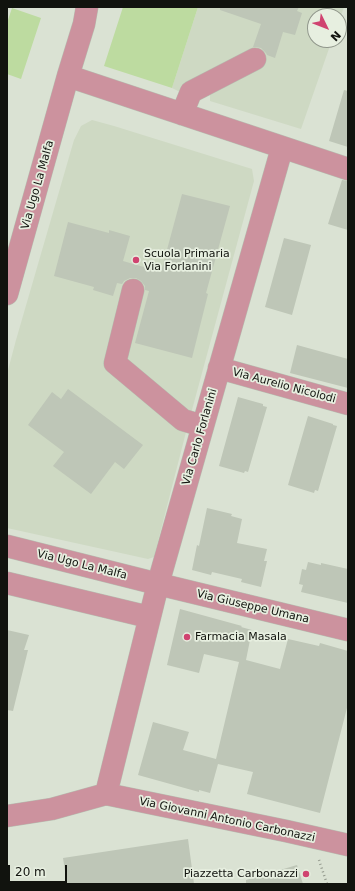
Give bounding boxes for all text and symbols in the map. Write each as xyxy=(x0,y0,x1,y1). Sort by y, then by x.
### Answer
north arrow xyxy=(307,8,347,48)
text: N xyxy=(328,28,343,44)
street label: Via Ugo La Malfa xyxy=(19,139,57,231)
place label: Scuola Primaria Via Forlanini xyxy=(144,247,230,273)
marker: Scuola Primaria Via Forlanini xyxy=(131,255,141,265)
street label: Via Aurelio Nicolodi xyxy=(231,366,337,406)
street label: Via Carlo Forlanini xyxy=(180,387,220,487)
street label: Via Ugo La Malfa xyxy=(36,547,128,583)
street label: Via Giuseppe Umana xyxy=(195,588,311,626)
place label: Farmacia Masala xyxy=(195,630,287,644)
marker: Farmacia Masala xyxy=(182,632,192,642)
street label: Via Giovanni Antonio Carbonazzi xyxy=(138,795,316,845)
scale bar xyxy=(10,857,69,883)
text: 20 m xyxy=(15,865,46,879)
place label: Piazzetta Carbonazzi xyxy=(184,867,298,881)
marker: Piazzetta Carbonazzi xyxy=(301,869,311,879)

